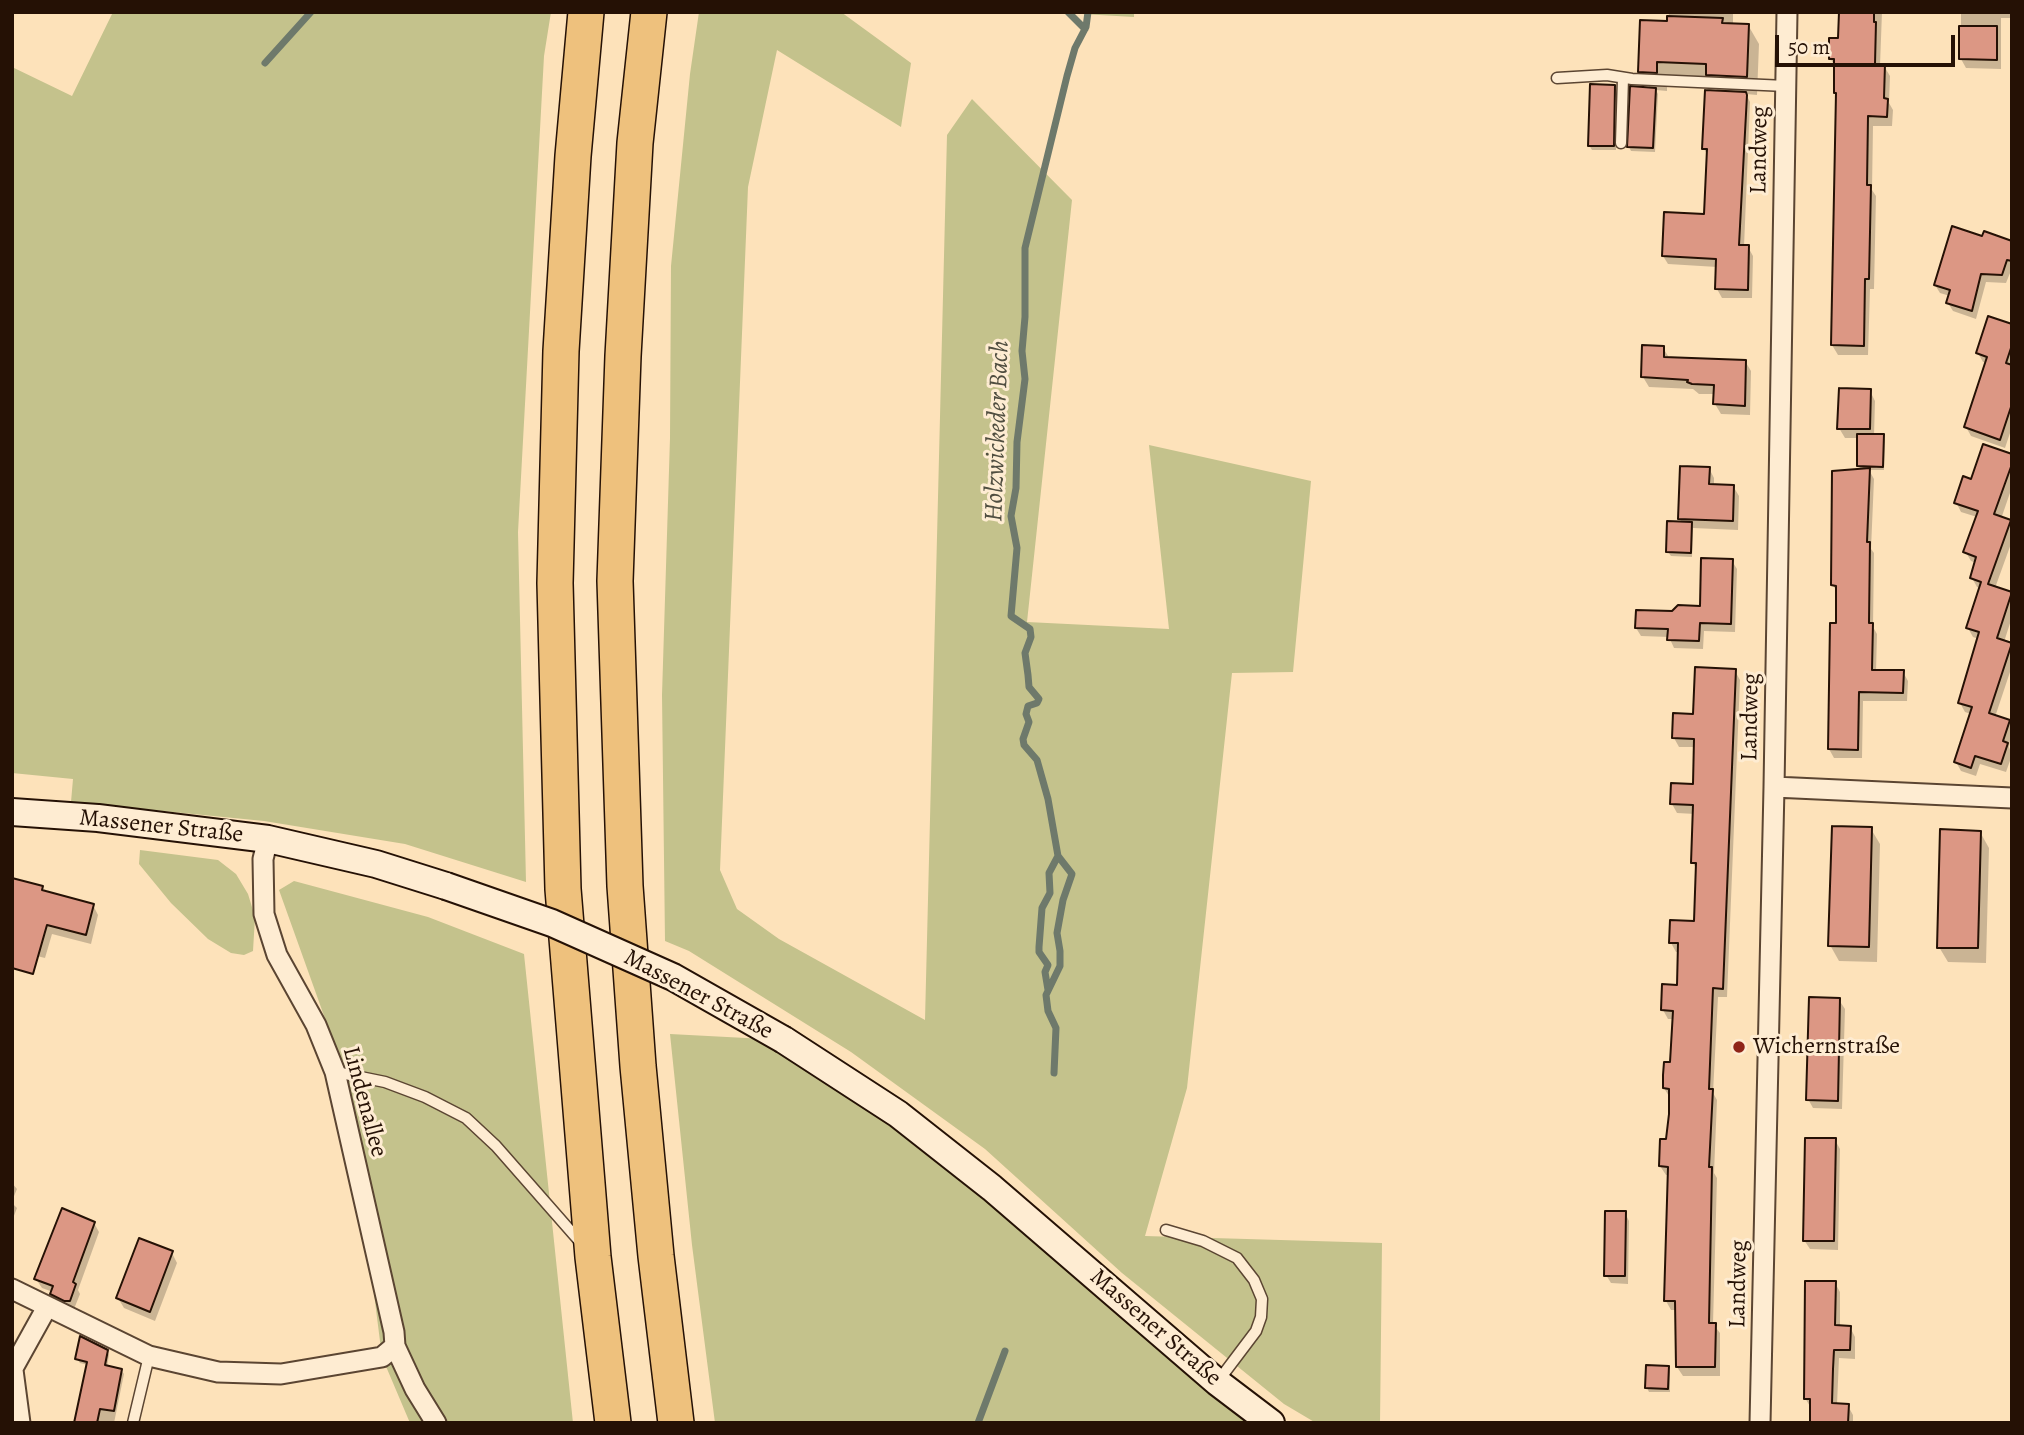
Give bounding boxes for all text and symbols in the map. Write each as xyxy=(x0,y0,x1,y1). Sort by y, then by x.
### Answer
scale bar xyxy=(1779,21,1959,65)
text: 50 m xyxy=(1788,33,1830,61)
street label: Landweg xyxy=(1745,106,1775,194)
water label: Holzwickeder Bach xyxy=(979,340,1017,522)
street label: Landweg xyxy=(1736,673,1766,761)
street label: Massener Straße xyxy=(78,804,244,850)
street label: Massener Straße xyxy=(618,944,778,1046)
place label: Wichernstraße xyxy=(1753,1033,1900,1061)
marker: Wichernstraße xyxy=(1731,1039,1747,1055)
street label: Lindenallee xyxy=(335,1044,393,1160)
street label: Landweg xyxy=(1724,1240,1754,1328)
street label: Massener Straße xyxy=(1083,1263,1227,1393)

